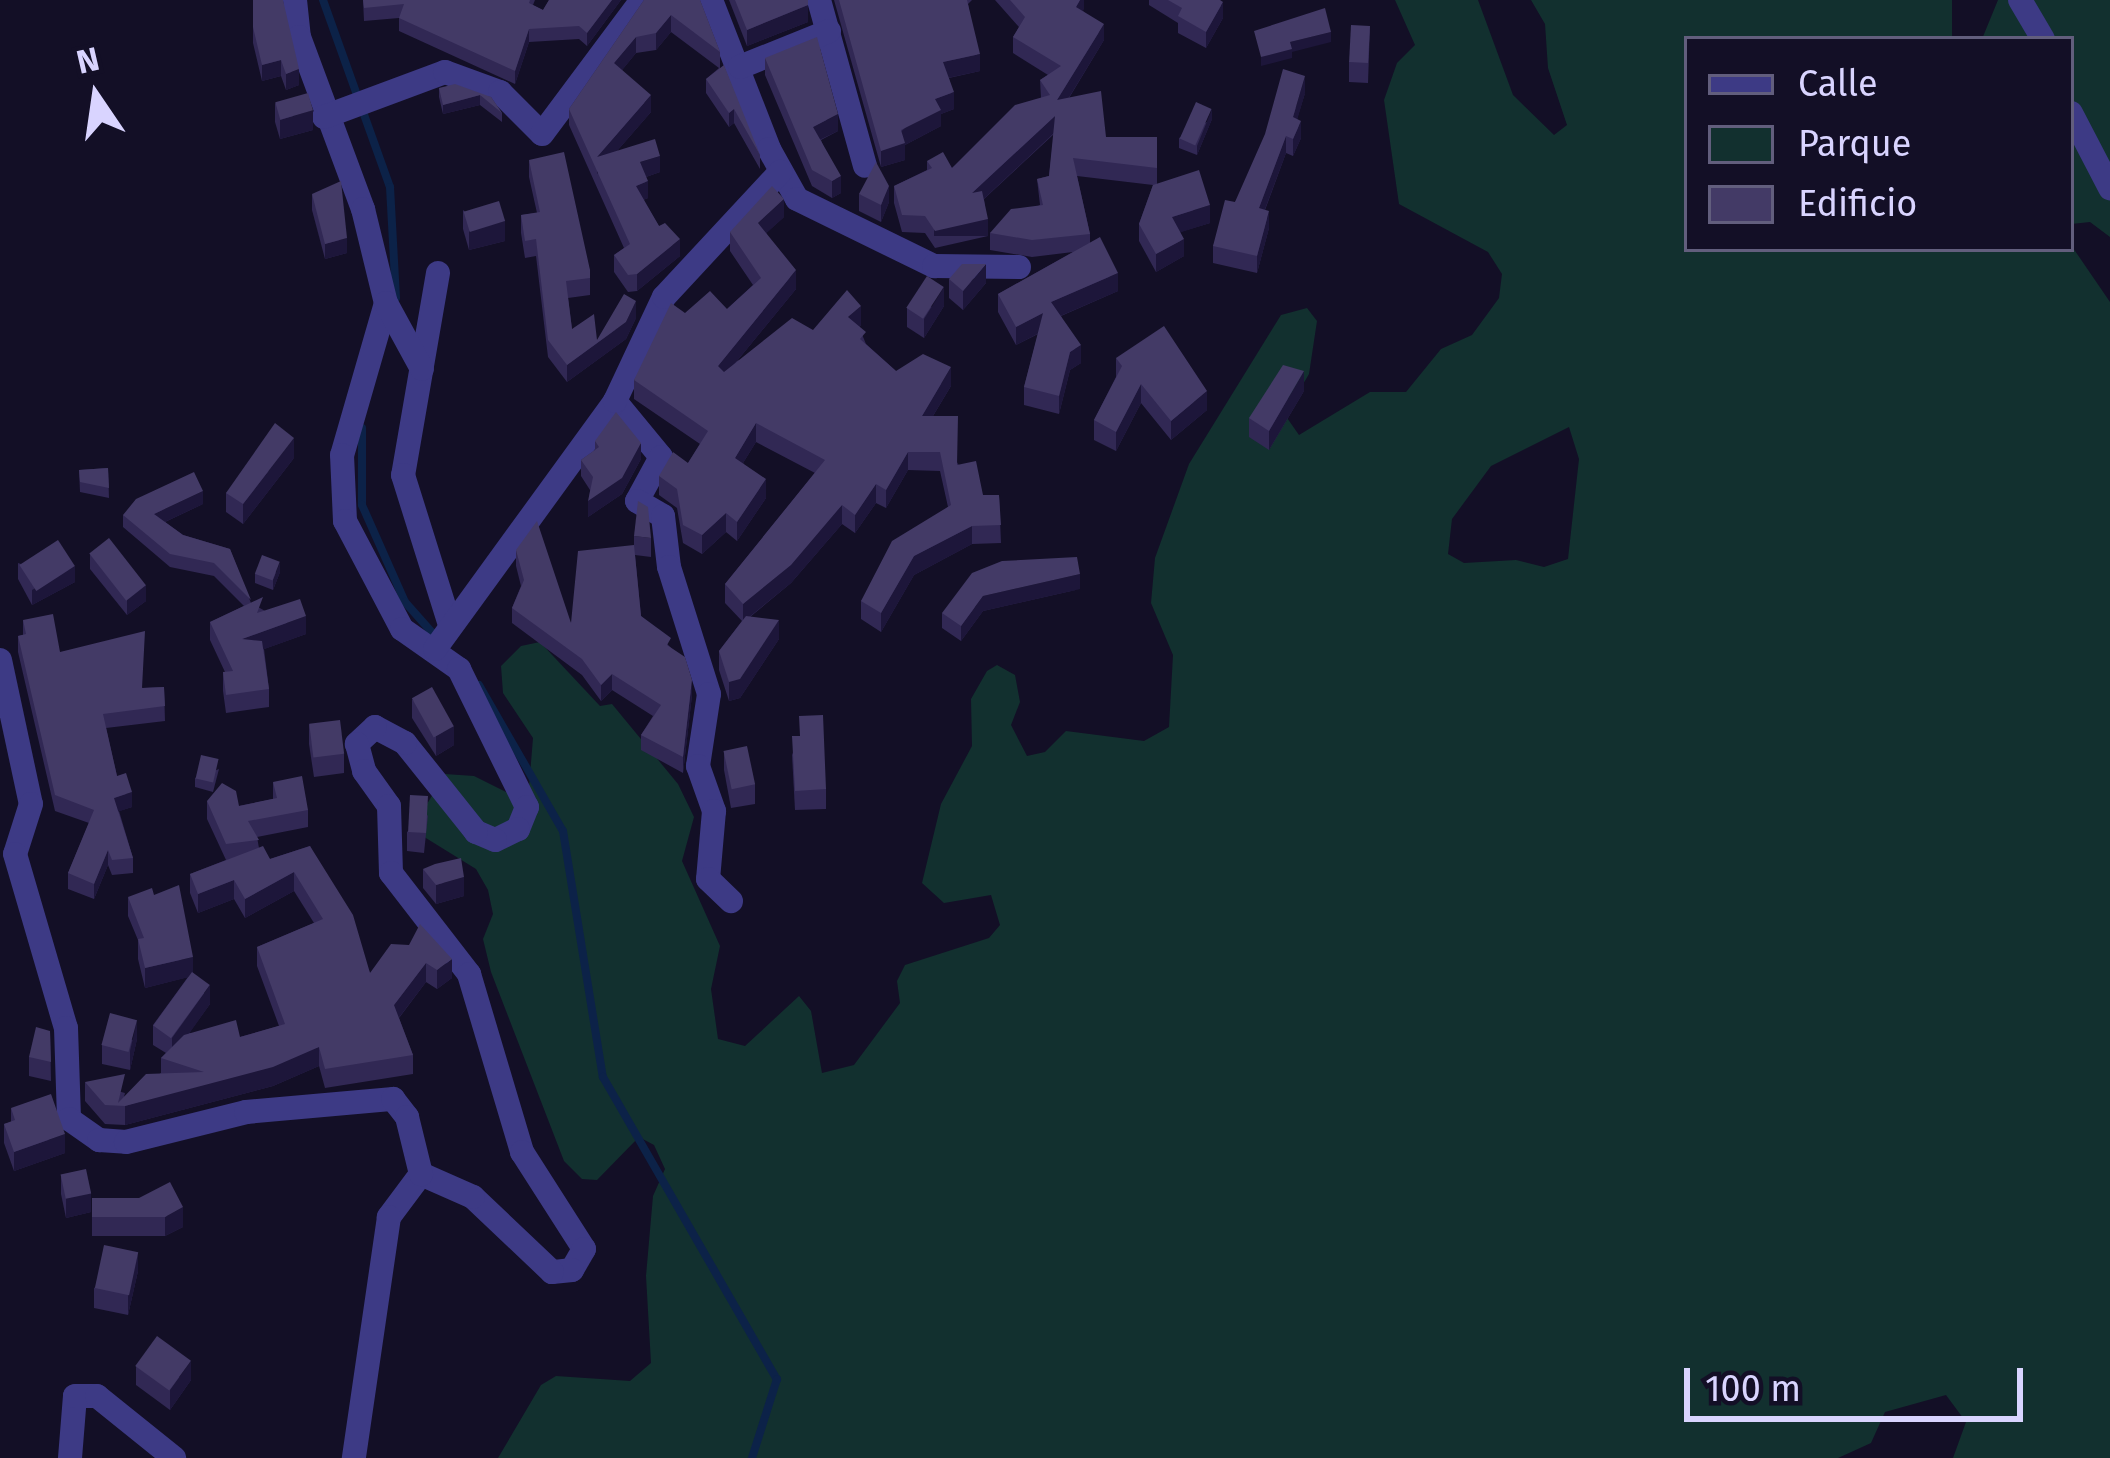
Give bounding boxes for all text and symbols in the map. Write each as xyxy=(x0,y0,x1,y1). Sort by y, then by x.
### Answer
north arrow xyxy=(36,36,156,156)
legend xyxy=(1684,36,2074,252)
text: N xyxy=(73,39,103,83)
text: Calle xyxy=(1798,62,1878,106)
text: Parque xyxy=(1798,122,1911,166)
text: Edificio xyxy=(1798,182,1917,226)
scale bar xyxy=(1690,1344,2029,1418)
text: 100 m xyxy=(1705,1367,1801,1411)

